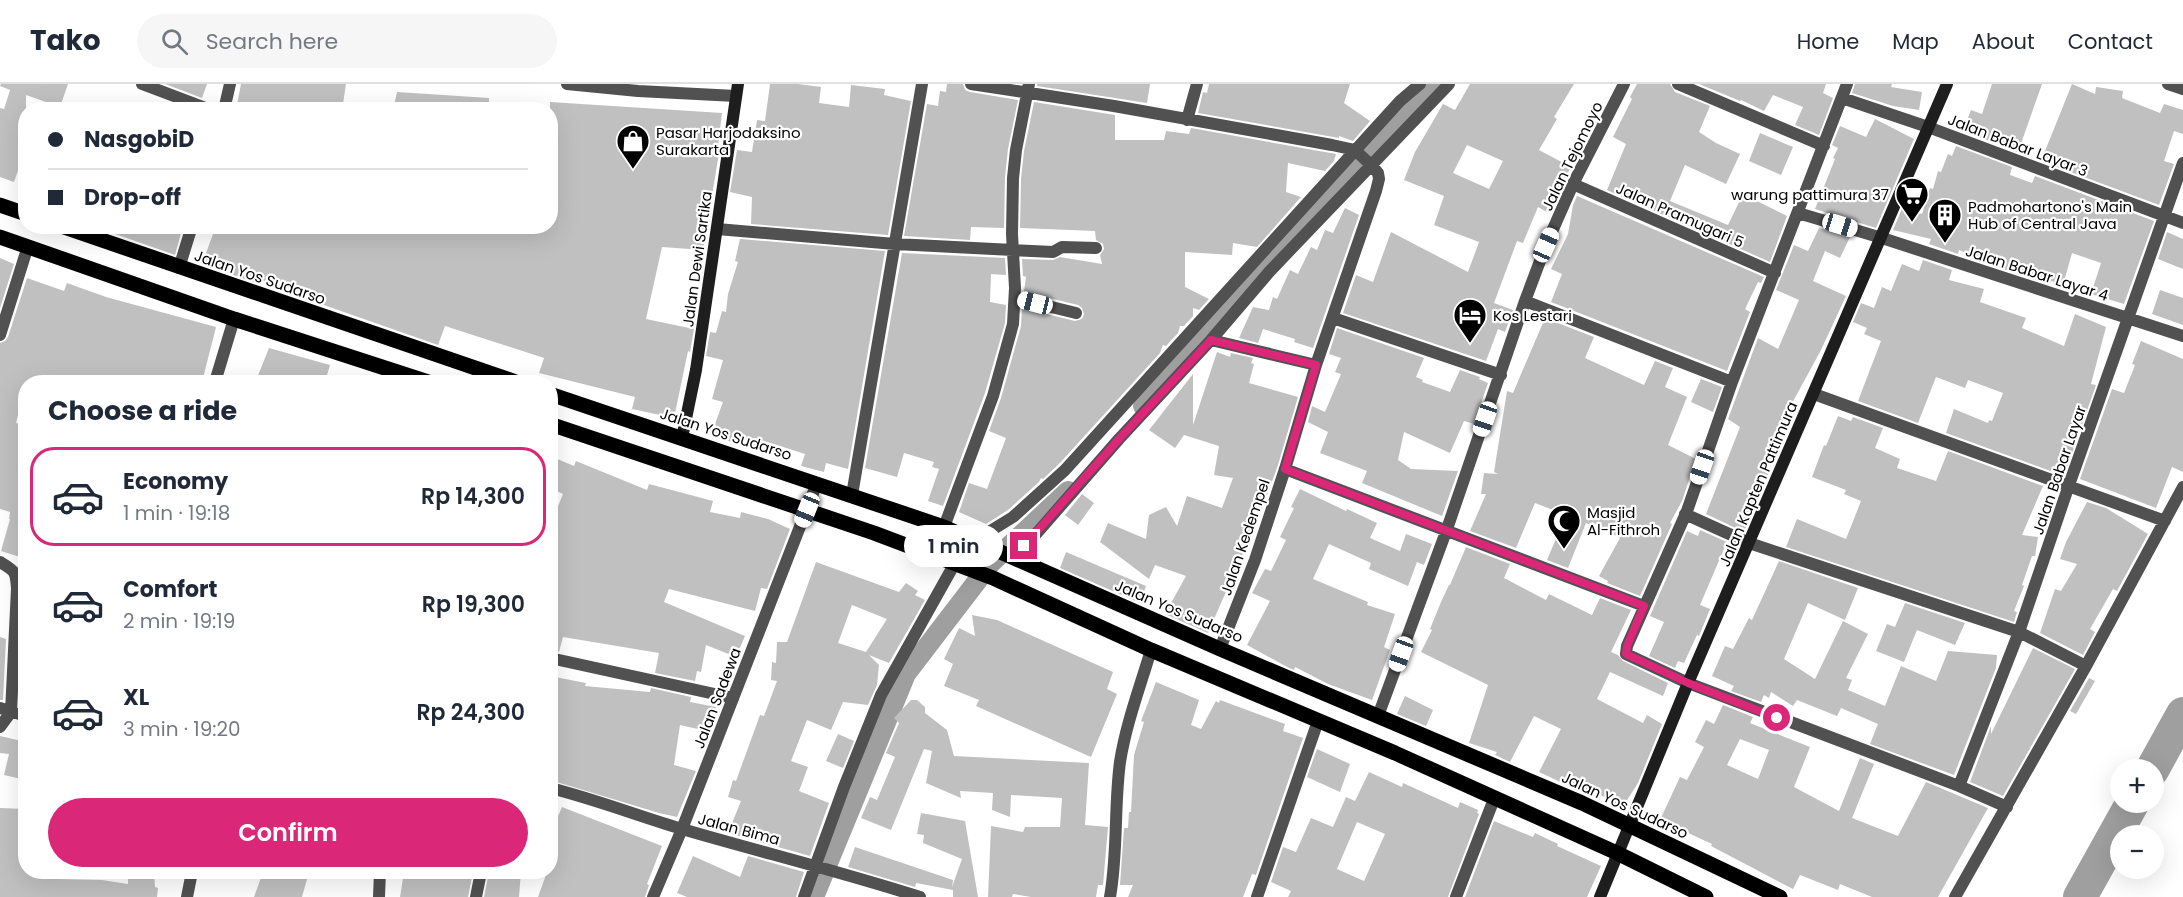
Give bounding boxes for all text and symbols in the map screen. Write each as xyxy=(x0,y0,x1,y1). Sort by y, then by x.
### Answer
search box xyxy=(137,14,557,68)
text: Tako xyxy=(30,21,101,60)
icon: search xyxy=(158,25,191,58)
text: Search here xyxy=(206,26,338,57)
text: Home xyxy=(1797,27,1859,56)
text: Map xyxy=(1892,27,1939,56)
text: About xyxy=(1972,27,2035,56)
text: Contact xyxy=(2068,27,2153,56)
street label: Jalan Tejomoyo xyxy=(1536,98,1608,214)
street label: Jalan Babar Layar 3 xyxy=(1945,109,2091,181)
place label: Pasar Harjodaksino Surakarta xyxy=(656,122,801,160)
shop icon: Pasar Harjodaksino Surakarta xyxy=(615,123,651,170)
text: NasgobiD xyxy=(84,124,194,155)
supermarket icon: warung pattimura 37 xyxy=(1894,176,1930,223)
street label: Jalan Pramugari 5 xyxy=(1613,177,1747,253)
text: Drop-off xyxy=(84,182,181,213)
place label: warung pattimura 37 xyxy=(1731,184,1889,205)
street label: Jalan Dewi Sartika xyxy=(677,190,717,328)
place label: Padmohartono's Main Hub of Central Java xyxy=(1968,196,2132,234)
building icon: Padmohartono's Main Hub of Central Java xyxy=(1927,197,1963,244)
car xyxy=(1820,211,1860,239)
car xyxy=(1530,225,1562,265)
street label: Jalan Babar Layar 4 xyxy=(1963,240,2111,306)
street label: Jalan Yos Sudarso xyxy=(192,245,328,309)
car xyxy=(1015,290,1055,316)
hotel icon: Kos Lestari xyxy=(1452,297,1488,344)
place label: Kos Lestari xyxy=(1493,305,1572,326)
text: Choose a ride xyxy=(48,392,237,429)
street label: Jalan Kapten Pattimura xyxy=(1714,398,1802,570)
car xyxy=(1471,399,1499,439)
street label: Jalan Babar Layar xyxy=(2027,402,2091,537)
street label: Jalan Yos Sudarso xyxy=(657,403,795,465)
car xyxy=(1688,447,1716,487)
text: Economy xyxy=(123,466,228,497)
icon: car xyxy=(51,470,105,524)
street label: Jalan Kedempel xyxy=(1215,476,1275,598)
text: Rp 14,300 xyxy=(421,481,525,512)
car xyxy=(792,490,822,530)
text: 1 min · 19:18 xyxy=(123,499,230,527)
place label: Masjid Al-Fithroh xyxy=(1587,502,1660,540)
mosque icon: Masjid Al-Fithroh xyxy=(1546,503,1582,550)
callout: 1 min xyxy=(904,525,1003,567)
text: 1 min xyxy=(928,532,979,560)
route end xyxy=(1010,532,1037,559)
text: Comfort xyxy=(123,574,217,605)
street label: Jalan Yos Sudarso xyxy=(1112,574,1246,648)
icon: car xyxy=(51,578,105,632)
text: Rp 19,300 xyxy=(422,589,525,620)
text: 2 min · 19:19 xyxy=(123,607,235,635)
car xyxy=(1386,634,1416,674)
street label: Jalan Sadewa xyxy=(688,645,746,751)
text: XL xyxy=(123,682,149,713)
icon: car xyxy=(51,686,105,740)
text: Rp 24,300 xyxy=(416,697,525,728)
route start xyxy=(1763,704,1790,731)
text: 3 min · 19:20 xyxy=(123,715,241,743)
map controls xyxy=(2110,759,2164,879)
button: + xyxy=(2110,759,2164,813)
street label: Jalan Yos Sudarso xyxy=(1558,766,1692,844)
button: Confirm xyxy=(48,798,528,867)
street label: Jalan Bima xyxy=(696,808,782,850)
button: − xyxy=(2110,825,2164,879)

